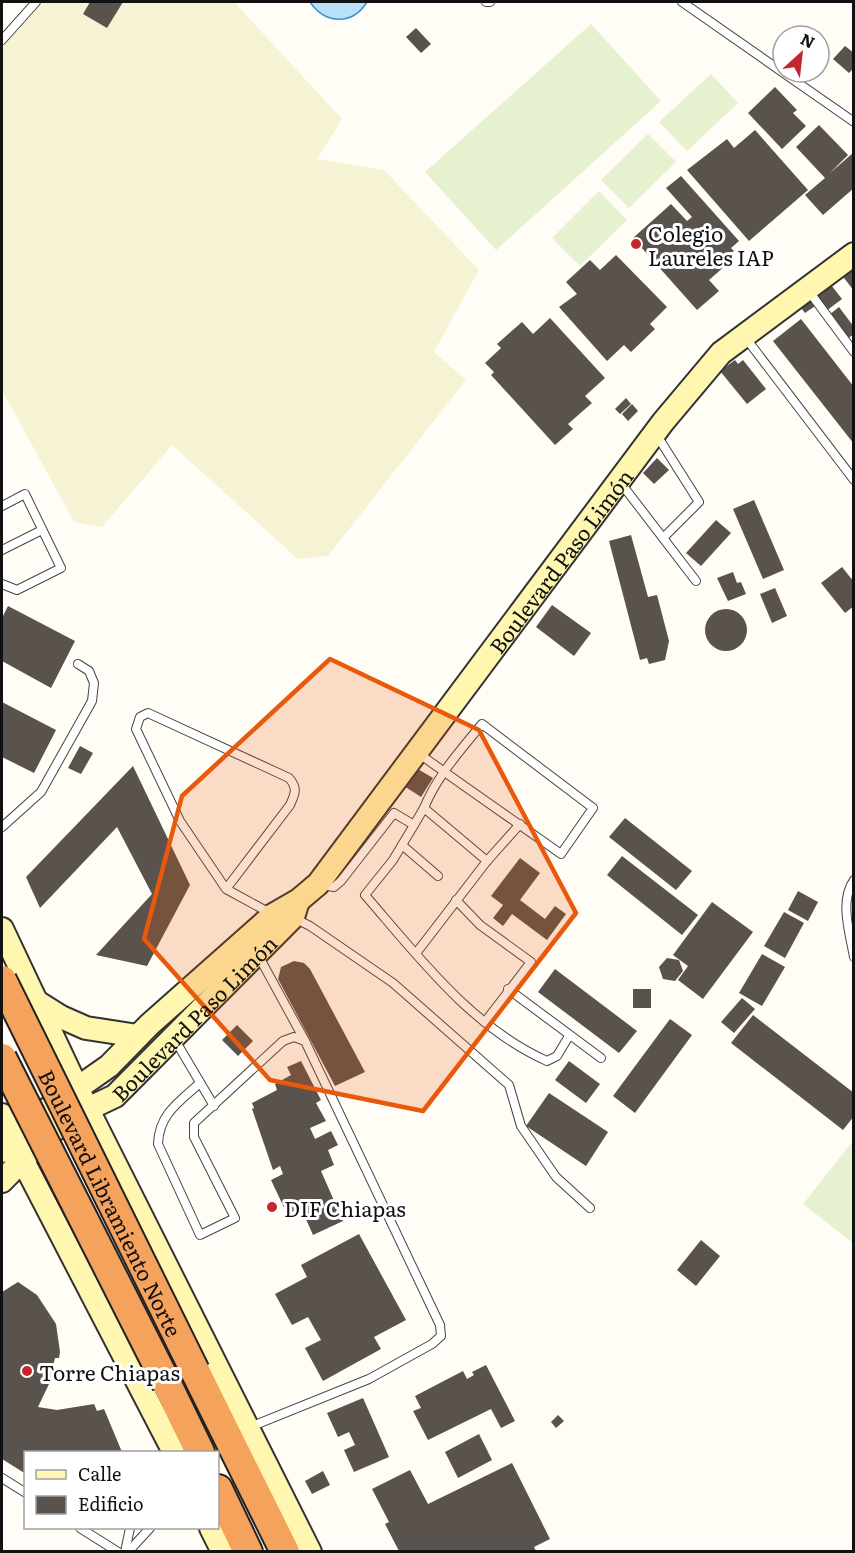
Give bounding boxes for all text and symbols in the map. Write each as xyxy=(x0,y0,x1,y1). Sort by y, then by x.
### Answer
north arrow xyxy=(771,24,831,84)
text: N xyxy=(797,26,820,53)
place label: Colegio Laureles IAP xyxy=(648,217,774,272)
marker: Colegio Laureles IAP xyxy=(629,237,643,251)
street label: Boulevard Paso Limón xyxy=(480,462,639,659)
street label: Boulevard Paso Limón xyxy=(104,927,283,1107)
street label: Boulevard Libramiento Norte xyxy=(33,1063,191,1341)
place label: DIF Chiapas xyxy=(284,1192,406,1223)
marker: DIF Chiapas xyxy=(265,1200,279,1214)
place label: Torre Chiapas xyxy=(39,1356,180,1387)
marker: Torre Chiapas xyxy=(20,1364,34,1378)
legend xyxy=(24,1451,219,1529)
text: Calle xyxy=(78,1460,121,1487)
text: Edificio xyxy=(78,1490,144,1517)

